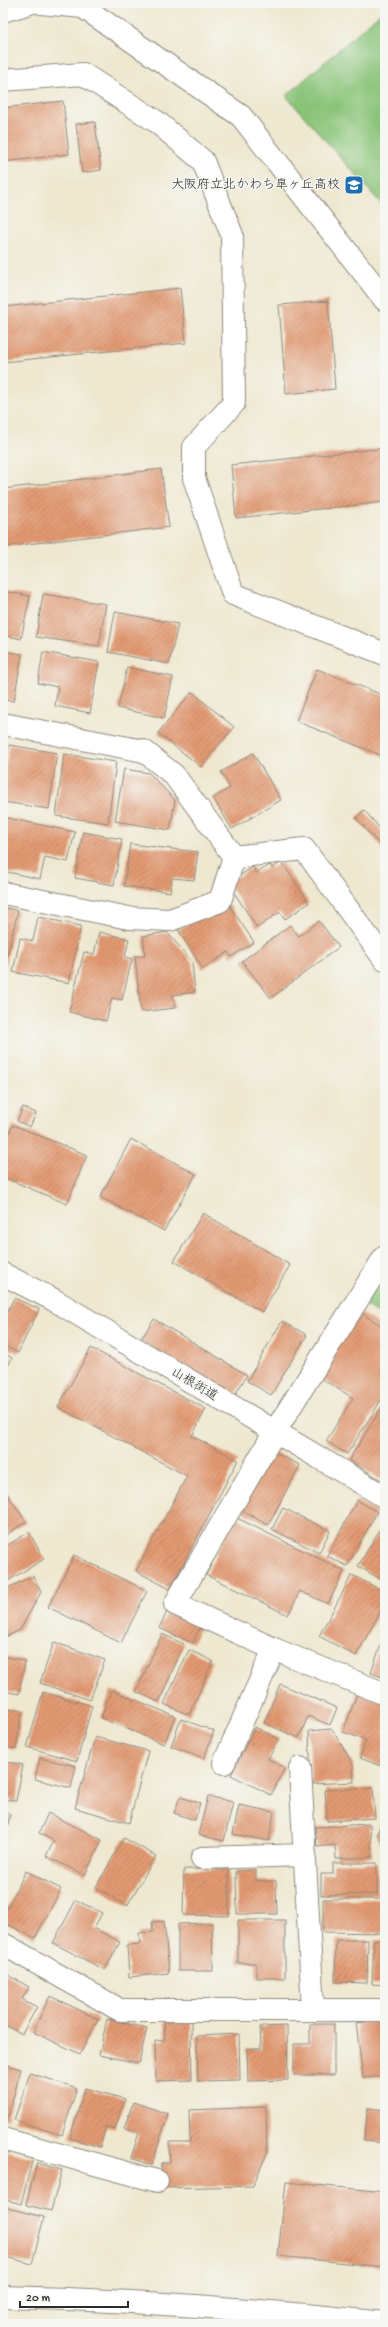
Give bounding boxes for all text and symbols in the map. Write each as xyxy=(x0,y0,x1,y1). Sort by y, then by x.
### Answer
school or university icon: 大阪府立北かわち皐ヶ丘高校 xyxy=(343,174,365,196)
place label: 大阪府立北かわち皐ヶ丘高校 xyxy=(171,177,340,193)
street label: 山根街道 xyxy=(168,1364,221,1405)
scale bar xyxy=(20,2283,128,2309)
text: 20 m xyxy=(26,2292,51,2306)

